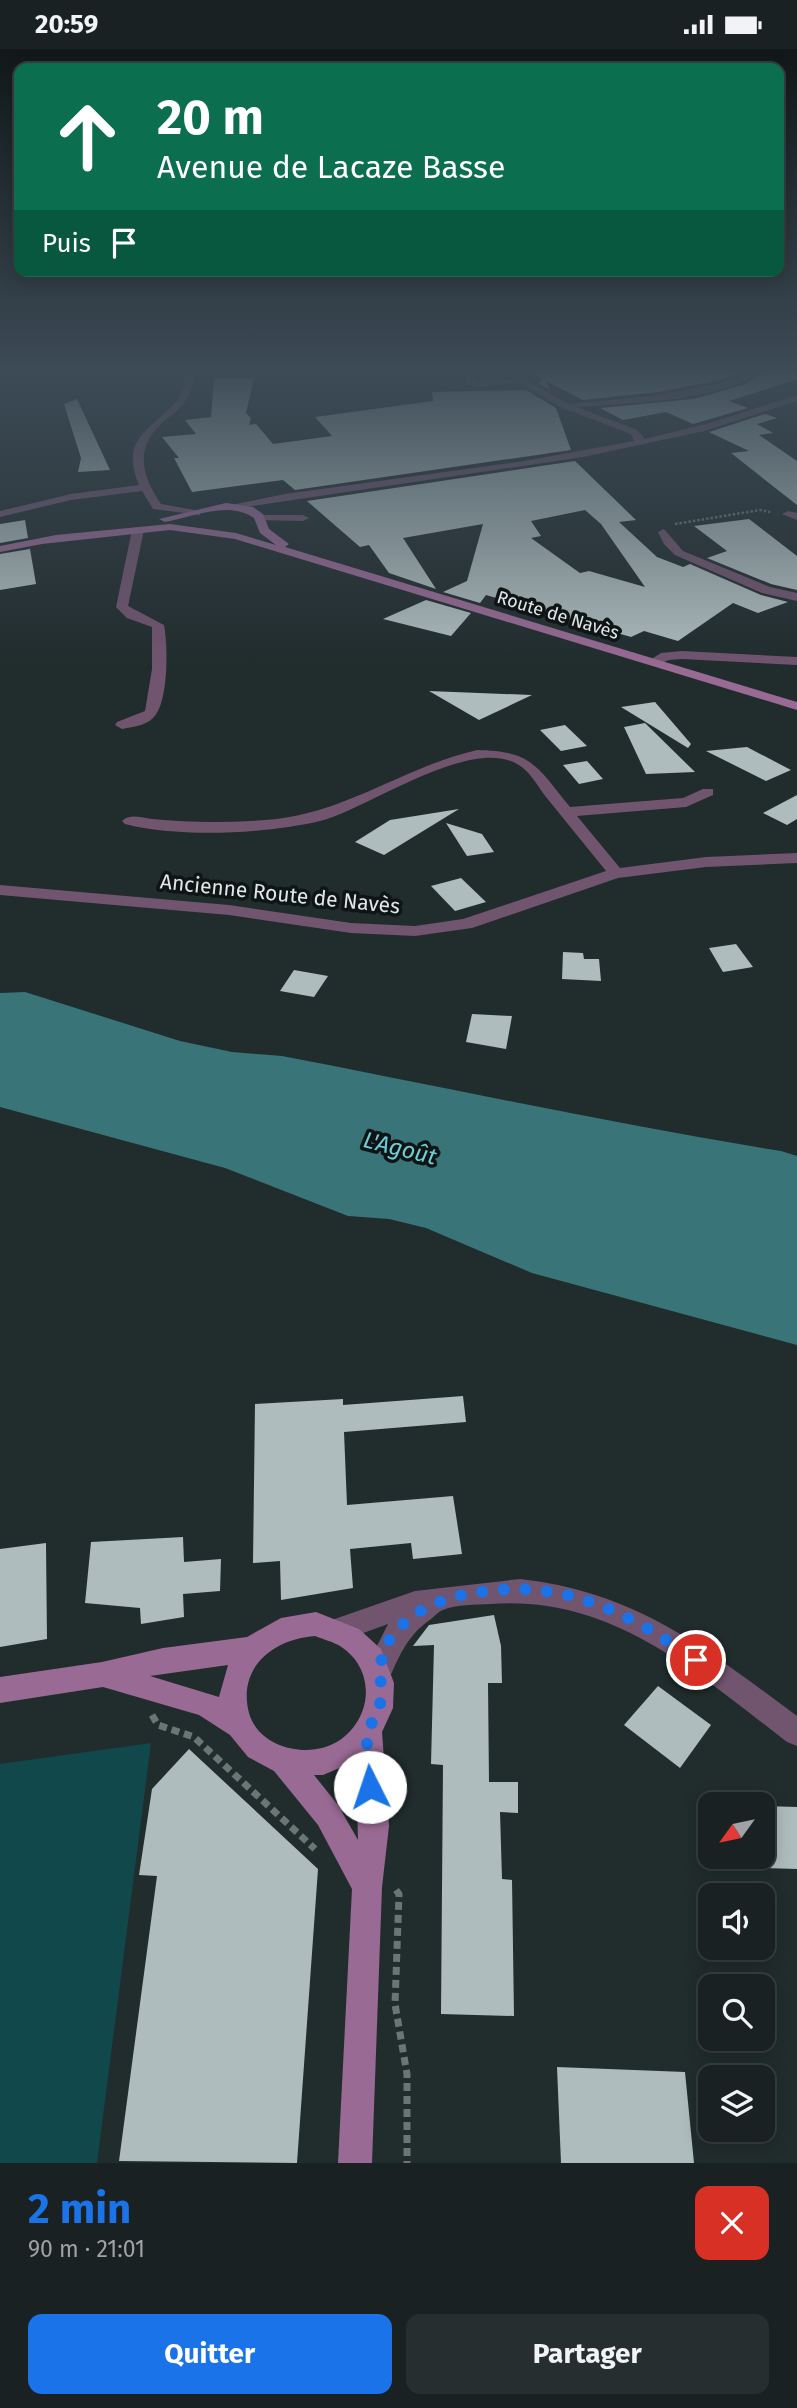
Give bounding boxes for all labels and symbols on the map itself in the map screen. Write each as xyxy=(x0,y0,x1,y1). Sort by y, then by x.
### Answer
street label: Route de Navès xyxy=(494,586,622,644)
street label: Ancienne Route de Navès xyxy=(159,868,401,920)
water label: L'Agoût xyxy=(361,1125,440,1171)
pin xyxy=(666,1630,726,1690)
position arrow xyxy=(333,1750,407,1824)
north arrow xyxy=(698,1792,775,1869)

